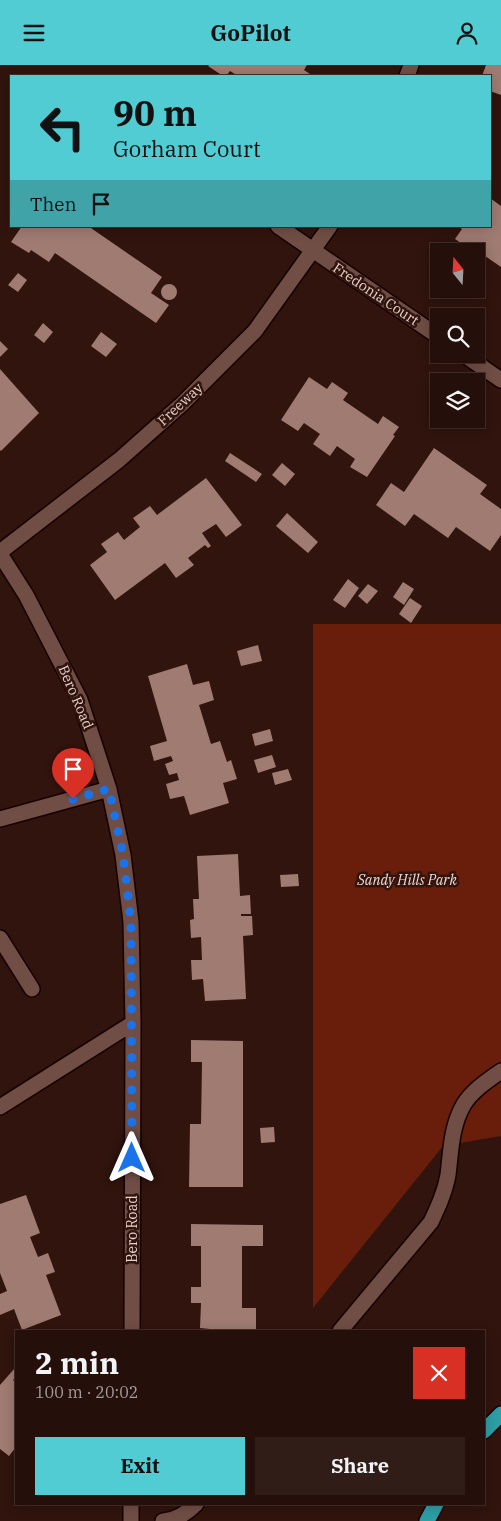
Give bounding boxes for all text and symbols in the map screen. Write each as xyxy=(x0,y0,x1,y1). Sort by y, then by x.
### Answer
text: GoPilot xyxy=(210,18,291,47)
icon: menu xyxy=(20,19,48,47)
icon: person xyxy=(453,19,481,47)
text: 90 m xyxy=(113,90,197,136)
icon: left xyxy=(30,95,95,160)
text: Gorham Court xyxy=(113,134,261,163)
icon: arrive xyxy=(87,190,115,218)
text: Then xyxy=(30,192,77,216)
north arrow xyxy=(430,243,485,297)
map controls xyxy=(430,243,485,428)
street label: Fredonia Court xyxy=(330,259,422,329)
button: search xyxy=(430,308,485,363)
button: layers xyxy=(430,373,485,428)
street label: Freeway xyxy=(154,378,207,429)
street label: Bero Road xyxy=(55,662,98,732)
pin xyxy=(52,748,94,799)
icon: arrive xyxy=(59,755,87,783)
park label: Sandy Hills Park xyxy=(356,871,457,889)
position arrow xyxy=(105,1131,157,1183)
street label: Bero Road xyxy=(123,1195,141,1263)
text: 2 min xyxy=(35,1343,119,1382)
button: close xyxy=(413,1347,465,1399)
text: 100 m · 20:02 xyxy=(35,1382,138,1402)
button: Exit xyxy=(35,1437,245,1495)
button: Share xyxy=(255,1437,465,1495)

